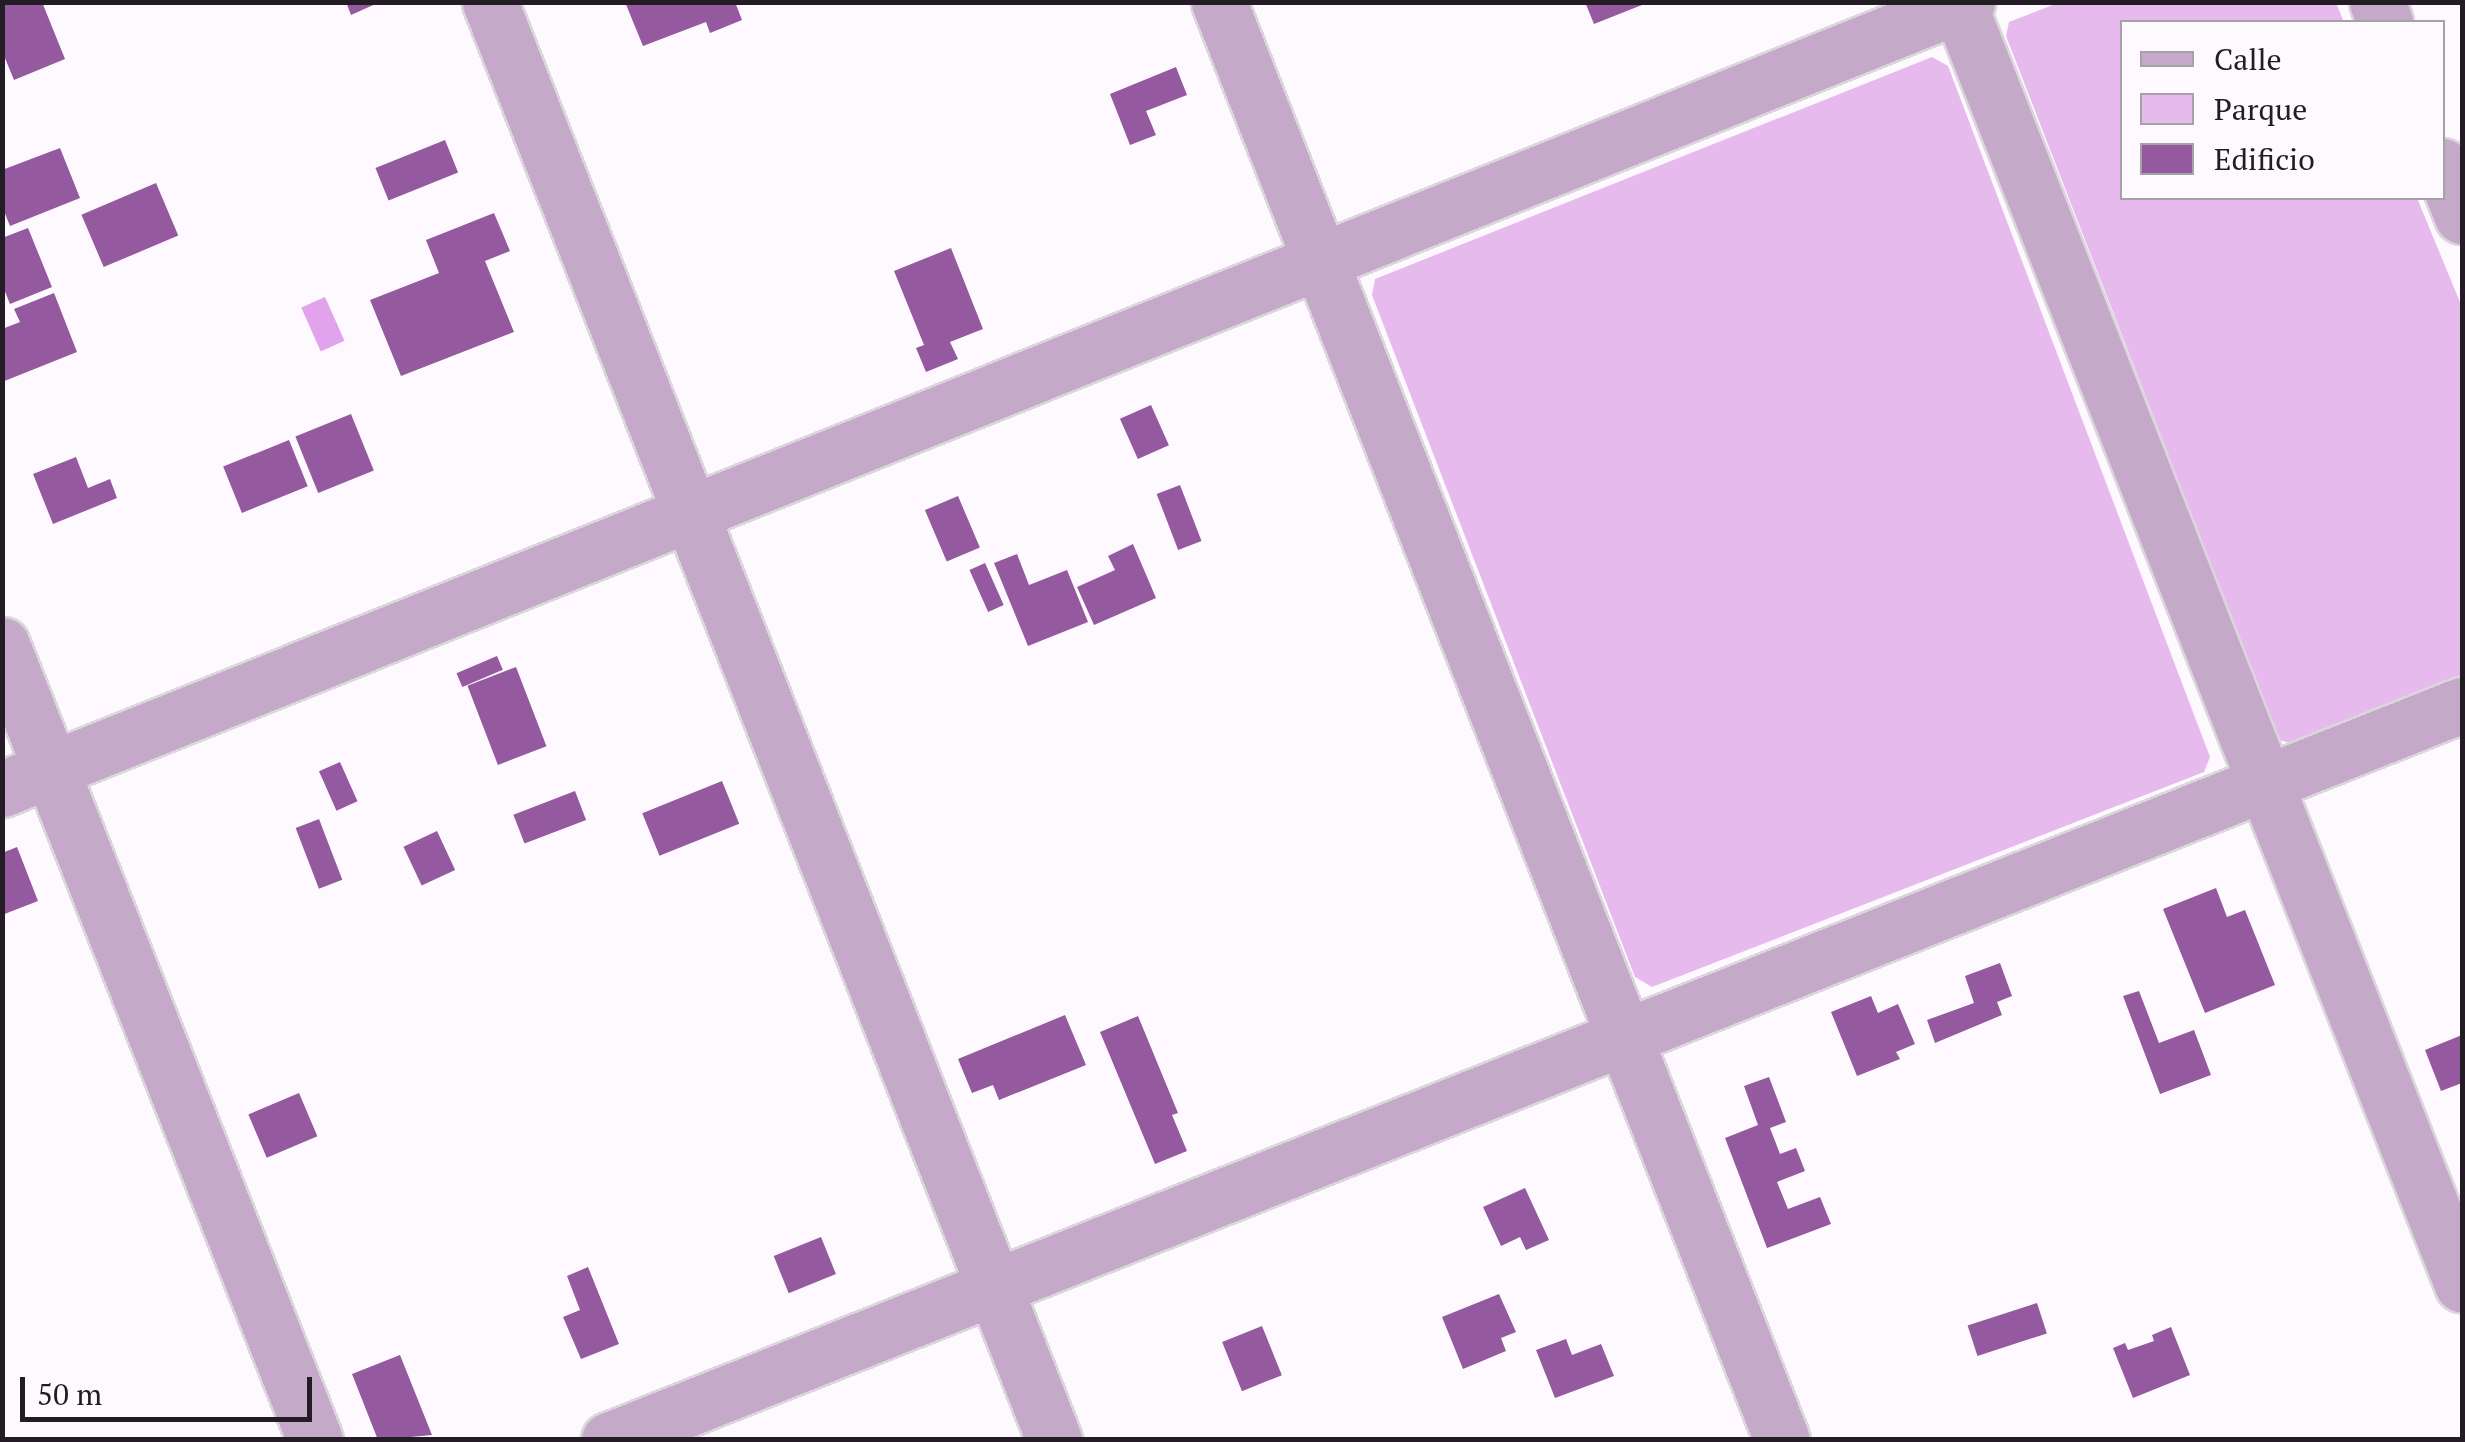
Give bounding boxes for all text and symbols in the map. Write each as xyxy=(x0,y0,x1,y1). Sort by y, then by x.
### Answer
legend xyxy=(2120,20,2445,200)
text: Calle xyxy=(2214,39,2282,79)
text: Parque xyxy=(2214,89,2307,129)
text: Edificio xyxy=(2214,139,2315,179)
scale bar xyxy=(25,1357,318,1419)
text: 50 m xyxy=(37,1374,102,1414)

